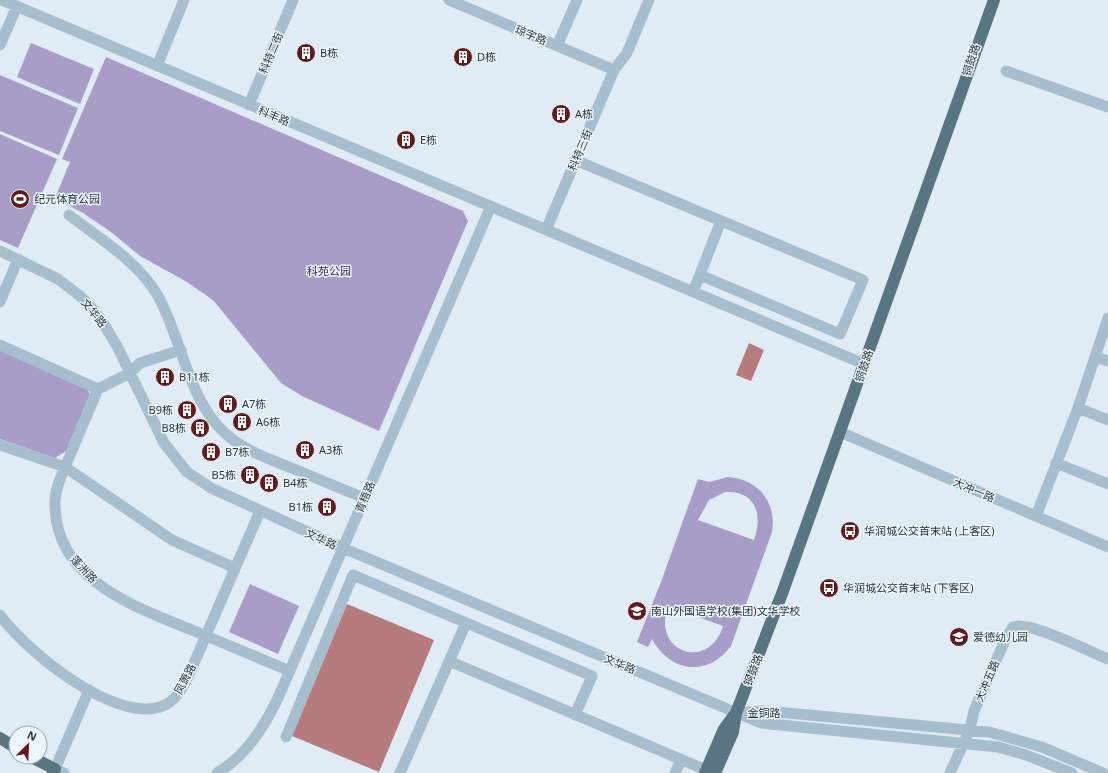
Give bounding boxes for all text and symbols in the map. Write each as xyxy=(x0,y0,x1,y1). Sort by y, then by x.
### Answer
street label: 琼宇路 xyxy=(513,21,549,48)
street label: 科特二街 xyxy=(255,30,286,76)
building icon: B栋 xyxy=(295,42,317,64)
street label: 铜鼓路 xyxy=(958,42,983,78)
place label: B栋 xyxy=(320,45,338,60)
building icon: D栋 xyxy=(452,46,474,68)
place label: D栋 xyxy=(477,49,496,64)
street label: 科丰路 xyxy=(256,102,292,129)
building icon: A栋 xyxy=(550,103,572,125)
place label: A栋 xyxy=(575,106,593,121)
street label: 科特三街 xyxy=(564,127,595,173)
building icon: E栋 xyxy=(395,129,417,151)
place label: E栋 xyxy=(420,132,437,147)
sports icon: 纪元体育公园 xyxy=(9,188,31,210)
place label: 纪元体育公园 xyxy=(34,191,100,206)
park label: 科苑公园 xyxy=(307,263,351,278)
street label: 文华路 xyxy=(78,295,111,330)
street label: 铜鼓路 xyxy=(851,348,876,384)
building icon: B11栋 xyxy=(154,366,176,388)
place label: B11栋 xyxy=(179,369,210,384)
building icon: A7栋 xyxy=(217,393,239,415)
place label: A7栋 xyxy=(242,396,266,411)
building icon: B9栋 xyxy=(176,399,198,421)
place label: B9栋 xyxy=(149,402,173,417)
building icon: A6栋 xyxy=(231,411,253,433)
place label: A6栋 xyxy=(256,414,280,429)
building icon: B8栋 xyxy=(189,417,211,439)
place label: B8栋 xyxy=(162,420,186,435)
building icon: A3栋 xyxy=(294,439,316,461)
building icon: B7栋 xyxy=(200,441,222,463)
place label: A3栋 xyxy=(319,442,343,457)
place label: B7栋 xyxy=(225,444,249,459)
building icon: B5栋 xyxy=(239,464,261,486)
place label: B5栋 xyxy=(212,467,236,482)
building icon: B4栋 xyxy=(258,472,280,494)
street label: 大冲一路 xyxy=(951,474,997,505)
place label: B4栋 xyxy=(283,475,307,490)
street label: 青梧路 xyxy=(351,479,378,515)
building icon: B1栋 xyxy=(316,496,338,518)
place label: B1栋 xyxy=(289,499,313,514)
bus stop icon: 华润城公交首末站 (上客区) xyxy=(839,520,861,542)
place label: 华润城公交首末站 (上客区) xyxy=(864,523,994,538)
street label: 文华路 xyxy=(303,525,339,552)
street label: 蓬洲路 xyxy=(68,551,101,586)
bus stop icon: 华润城公交首末站 (下客区) xyxy=(818,577,840,599)
place label: 华润城公交首末站 (下客区) xyxy=(843,580,973,595)
school or university icon: 南山外国语学校(集团)文华学校 xyxy=(626,600,648,622)
place label: 南山外国语学校(集团)文华学校 xyxy=(651,603,801,618)
school or university icon: 爱德幼儿园 xyxy=(948,626,970,648)
place label: 爱德幼儿园 xyxy=(973,629,1028,644)
street label: 文华路 xyxy=(602,650,638,677)
street label: 铜鼓路 xyxy=(740,652,765,688)
street label: 大冲五路 xyxy=(971,658,1002,704)
street label: 凤萧路 xyxy=(170,661,199,697)
street label: 金铜路 xyxy=(748,705,781,720)
north arrow xyxy=(8,725,48,765)
text: N xyxy=(25,727,39,744)

